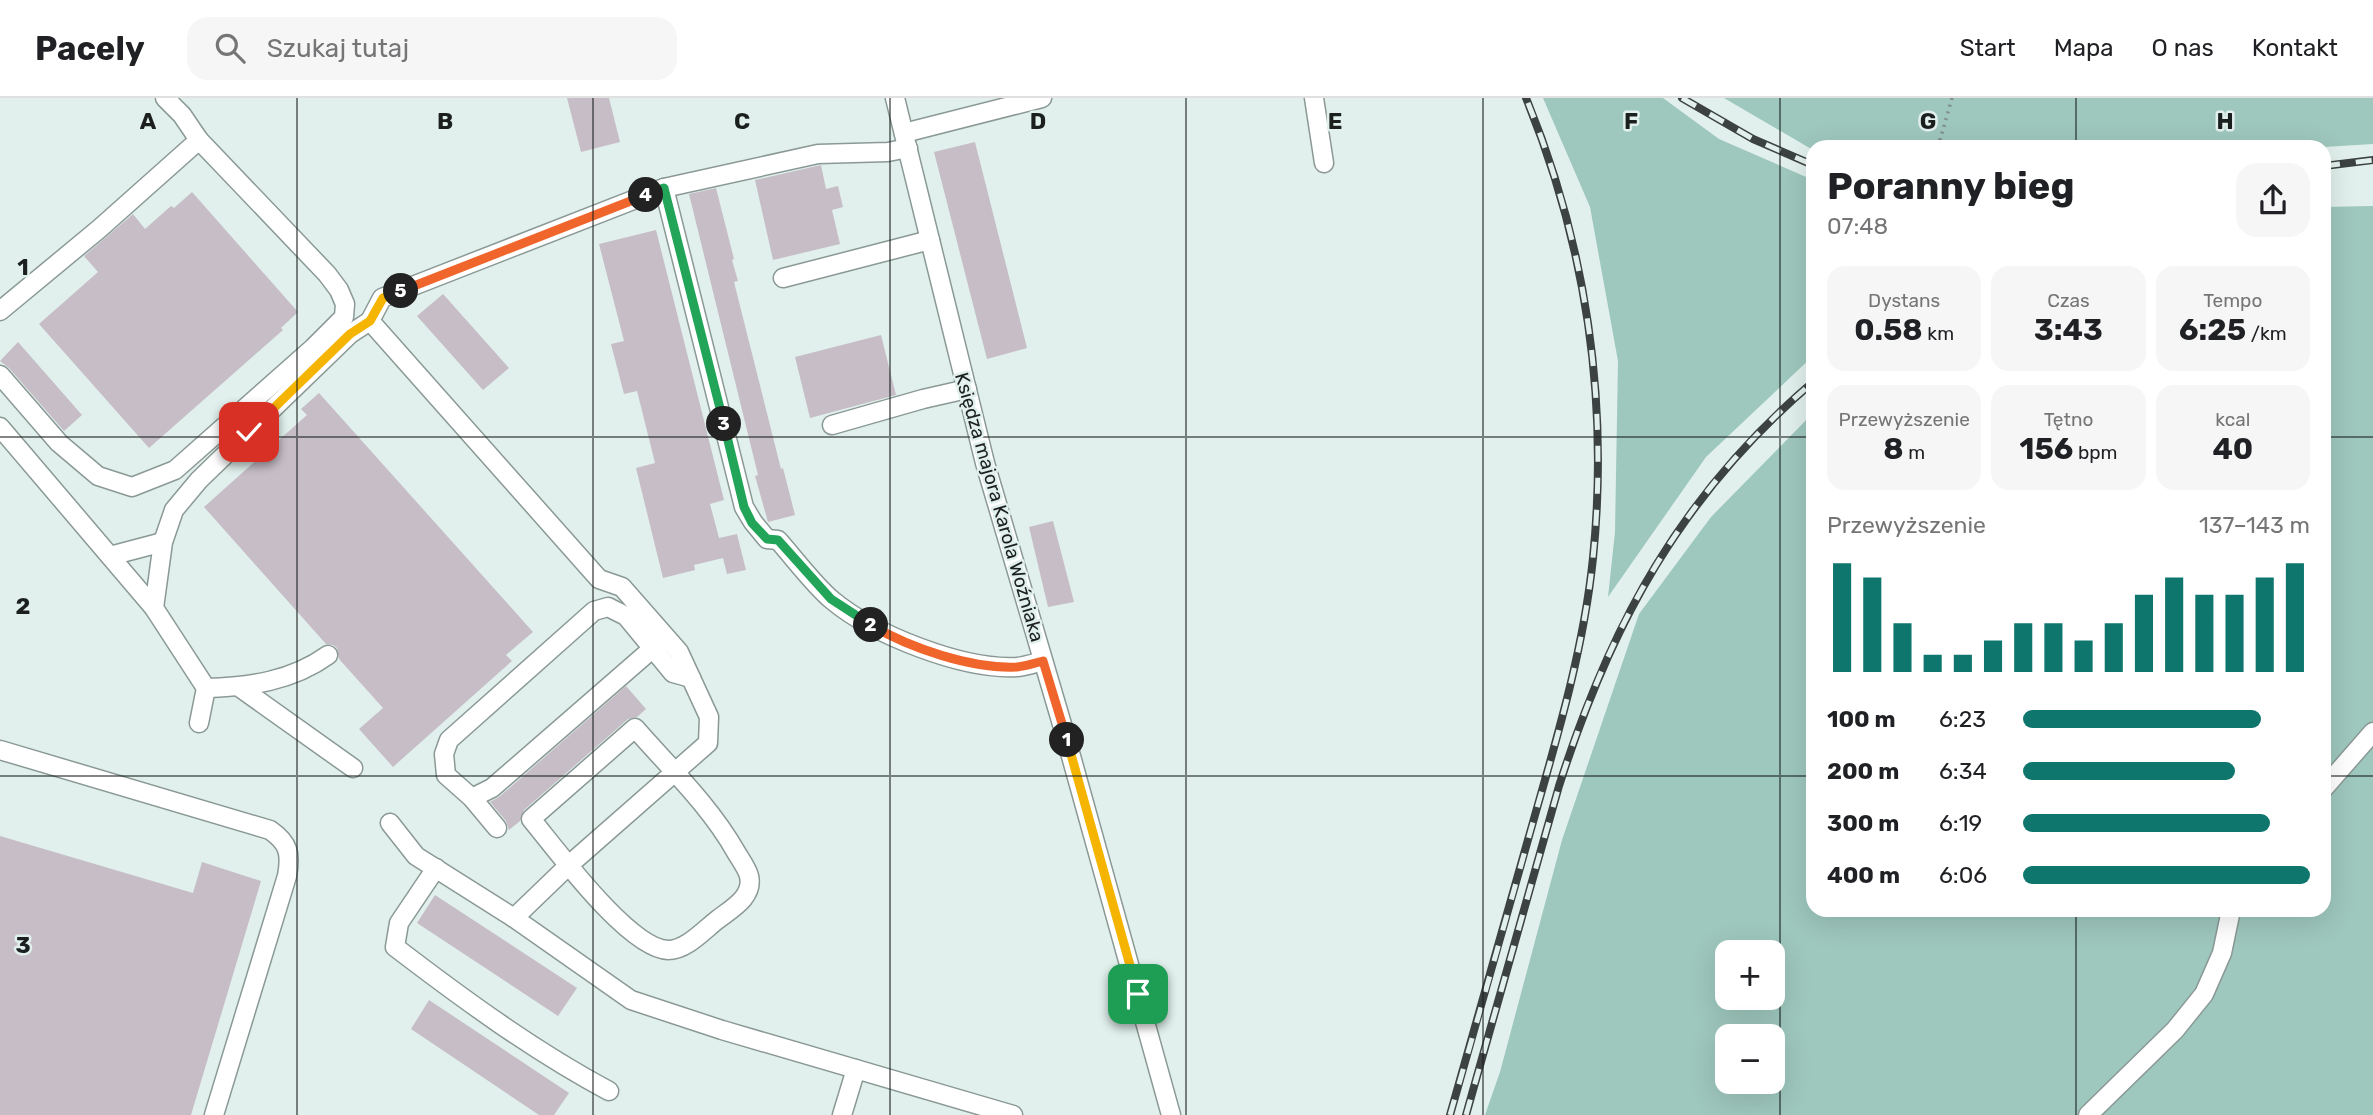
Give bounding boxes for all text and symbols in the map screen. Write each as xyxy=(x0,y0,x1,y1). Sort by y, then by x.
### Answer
search box xyxy=(187,17,677,80)
text: Pacely xyxy=(35,29,145,68)
icon: search xyxy=(211,29,249,67)
text: Szukaj tutaj xyxy=(267,33,409,64)
text: Start xyxy=(1960,34,2016,62)
text: Mapa xyxy=(2054,34,2114,62)
text: O nas xyxy=(2152,34,2214,62)
text: Kontakt xyxy=(2252,34,2338,62)
text: A xyxy=(140,107,157,135)
text: B xyxy=(437,107,453,135)
text: C xyxy=(734,107,750,135)
text: D xyxy=(1030,107,1046,135)
text: E xyxy=(1328,107,1342,135)
text: F xyxy=(1624,107,1638,135)
text: G xyxy=(1920,107,1936,135)
text: H xyxy=(2216,107,2234,135)
text: Poranny bieg xyxy=(1827,163,2075,209)
button: share xyxy=(2236,163,2310,237)
pin: 4 xyxy=(628,178,664,212)
text: 4 xyxy=(639,183,652,206)
text: 07:48 xyxy=(1827,212,1888,240)
text: 1 xyxy=(17,253,29,281)
pin: 5 xyxy=(384,274,418,308)
text: 5 xyxy=(394,279,407,302)
text: Dystans xyxy=(1868,289,1940,312)
text: Czas xyxy=(2047,289,2090,312)
text: Tempo xyxy=(2203,289,2262,312)
text: 0.58 xyxy=(1854,312,1923,348)
text: 3:43 xyxy=(2034,312,2103,348)
text: 6:25 xyxy=(2179,312,2246,348)
text: km xyxy=(1923,322,1954,345)
text: /km xyxy=(2246,322,2287,345)
street label: Księdza majora Karola Woźniaka xyxy=(950,370,1049,644)
pin xyxy=(219,402,279,462)
pin: 3 xyxy=(706,406,742,442)
text: Przewyższenie xyxy=(1838,408,1970,431)
text: Tętno xyxy=(2044,408,2093,431)
text: kcal xyxy=(2215,408,2250,431)
text: 3 xyxy=(717,412,730,435)
icon: check xyxy=(230,413,268,451)
text: 8 xyxy=(1883,431,1904,467)
text: 156 xyxy=(2019,431,2073,467)
text: 40 xyxy=(2212,431,2253,467)
text: m xyxy=(1904,441,1925,464)
text: bpm xyxy=(2073,441,2118,464)
text: Przewyższenie xyxy=(1827,511,1986,539)
text: 137–143 m xyxy=(2199,511,2310,539)
text: 2 xyxy=(16,592,30,620)
pin: 2 xyxy=(854,608,888,642)
text: 2 xyxy=(864,613,877,636)
text: 100 m xyxy=(1827,705,1896,733)
text: 6:23 xyxy=(1939,705,1986,733)
pin: 1 xyxy=(1050,722,1084,758)
text: 1 xyxy=(1062,728,1071,751)
text: 200 m xyxy=(1827,757,1899,785)
text: 6:34 xyxy=(1939,757,1987,785)
text: 300 m xyxy=(1827,809,1899,837)
text: 6:19 xyxy=(1939,809,1982,837)
text: 400 m xyxy=(1827,861,1900,889)
text: 6:06 xyxy=(1939,861,1987,889)
text: 3 xyxy=(15,931,31,959)
map controls xyxy=(1715,940,1785,1094)
button: + xyxy=(1715,940,1785,1010)
pin xyxy=(1108,964,1168,1024)
icon: arrive xyxy=(1119,975,1157,1013)
button: − xyxy=(1715,1024,1785,1094)

